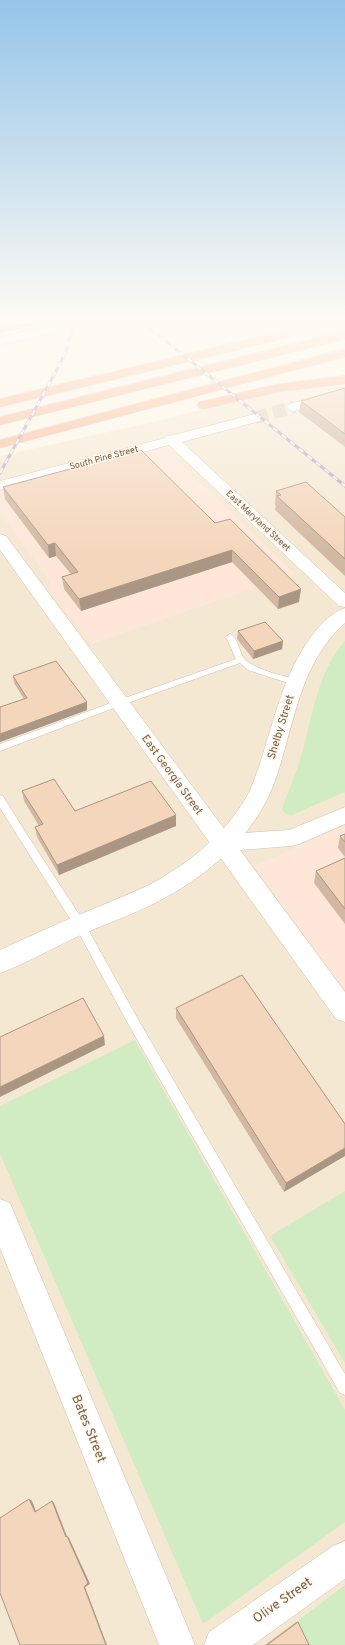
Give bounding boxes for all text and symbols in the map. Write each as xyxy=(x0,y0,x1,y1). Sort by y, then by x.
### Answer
street label: South Pine Street xyxy=(68,444,140,472)
street label: East Maryland Street xyxy=(223,488,293,554)
street label: Shelby Street xyxy=(265,693,297,761)
street label: East Georgia Street xyxy=(138,732,206,818)
street label: Bates Street xyxy=(67,1393,109,1465)
street label: Olive Street xyxy=(250,1575,316,1627)

